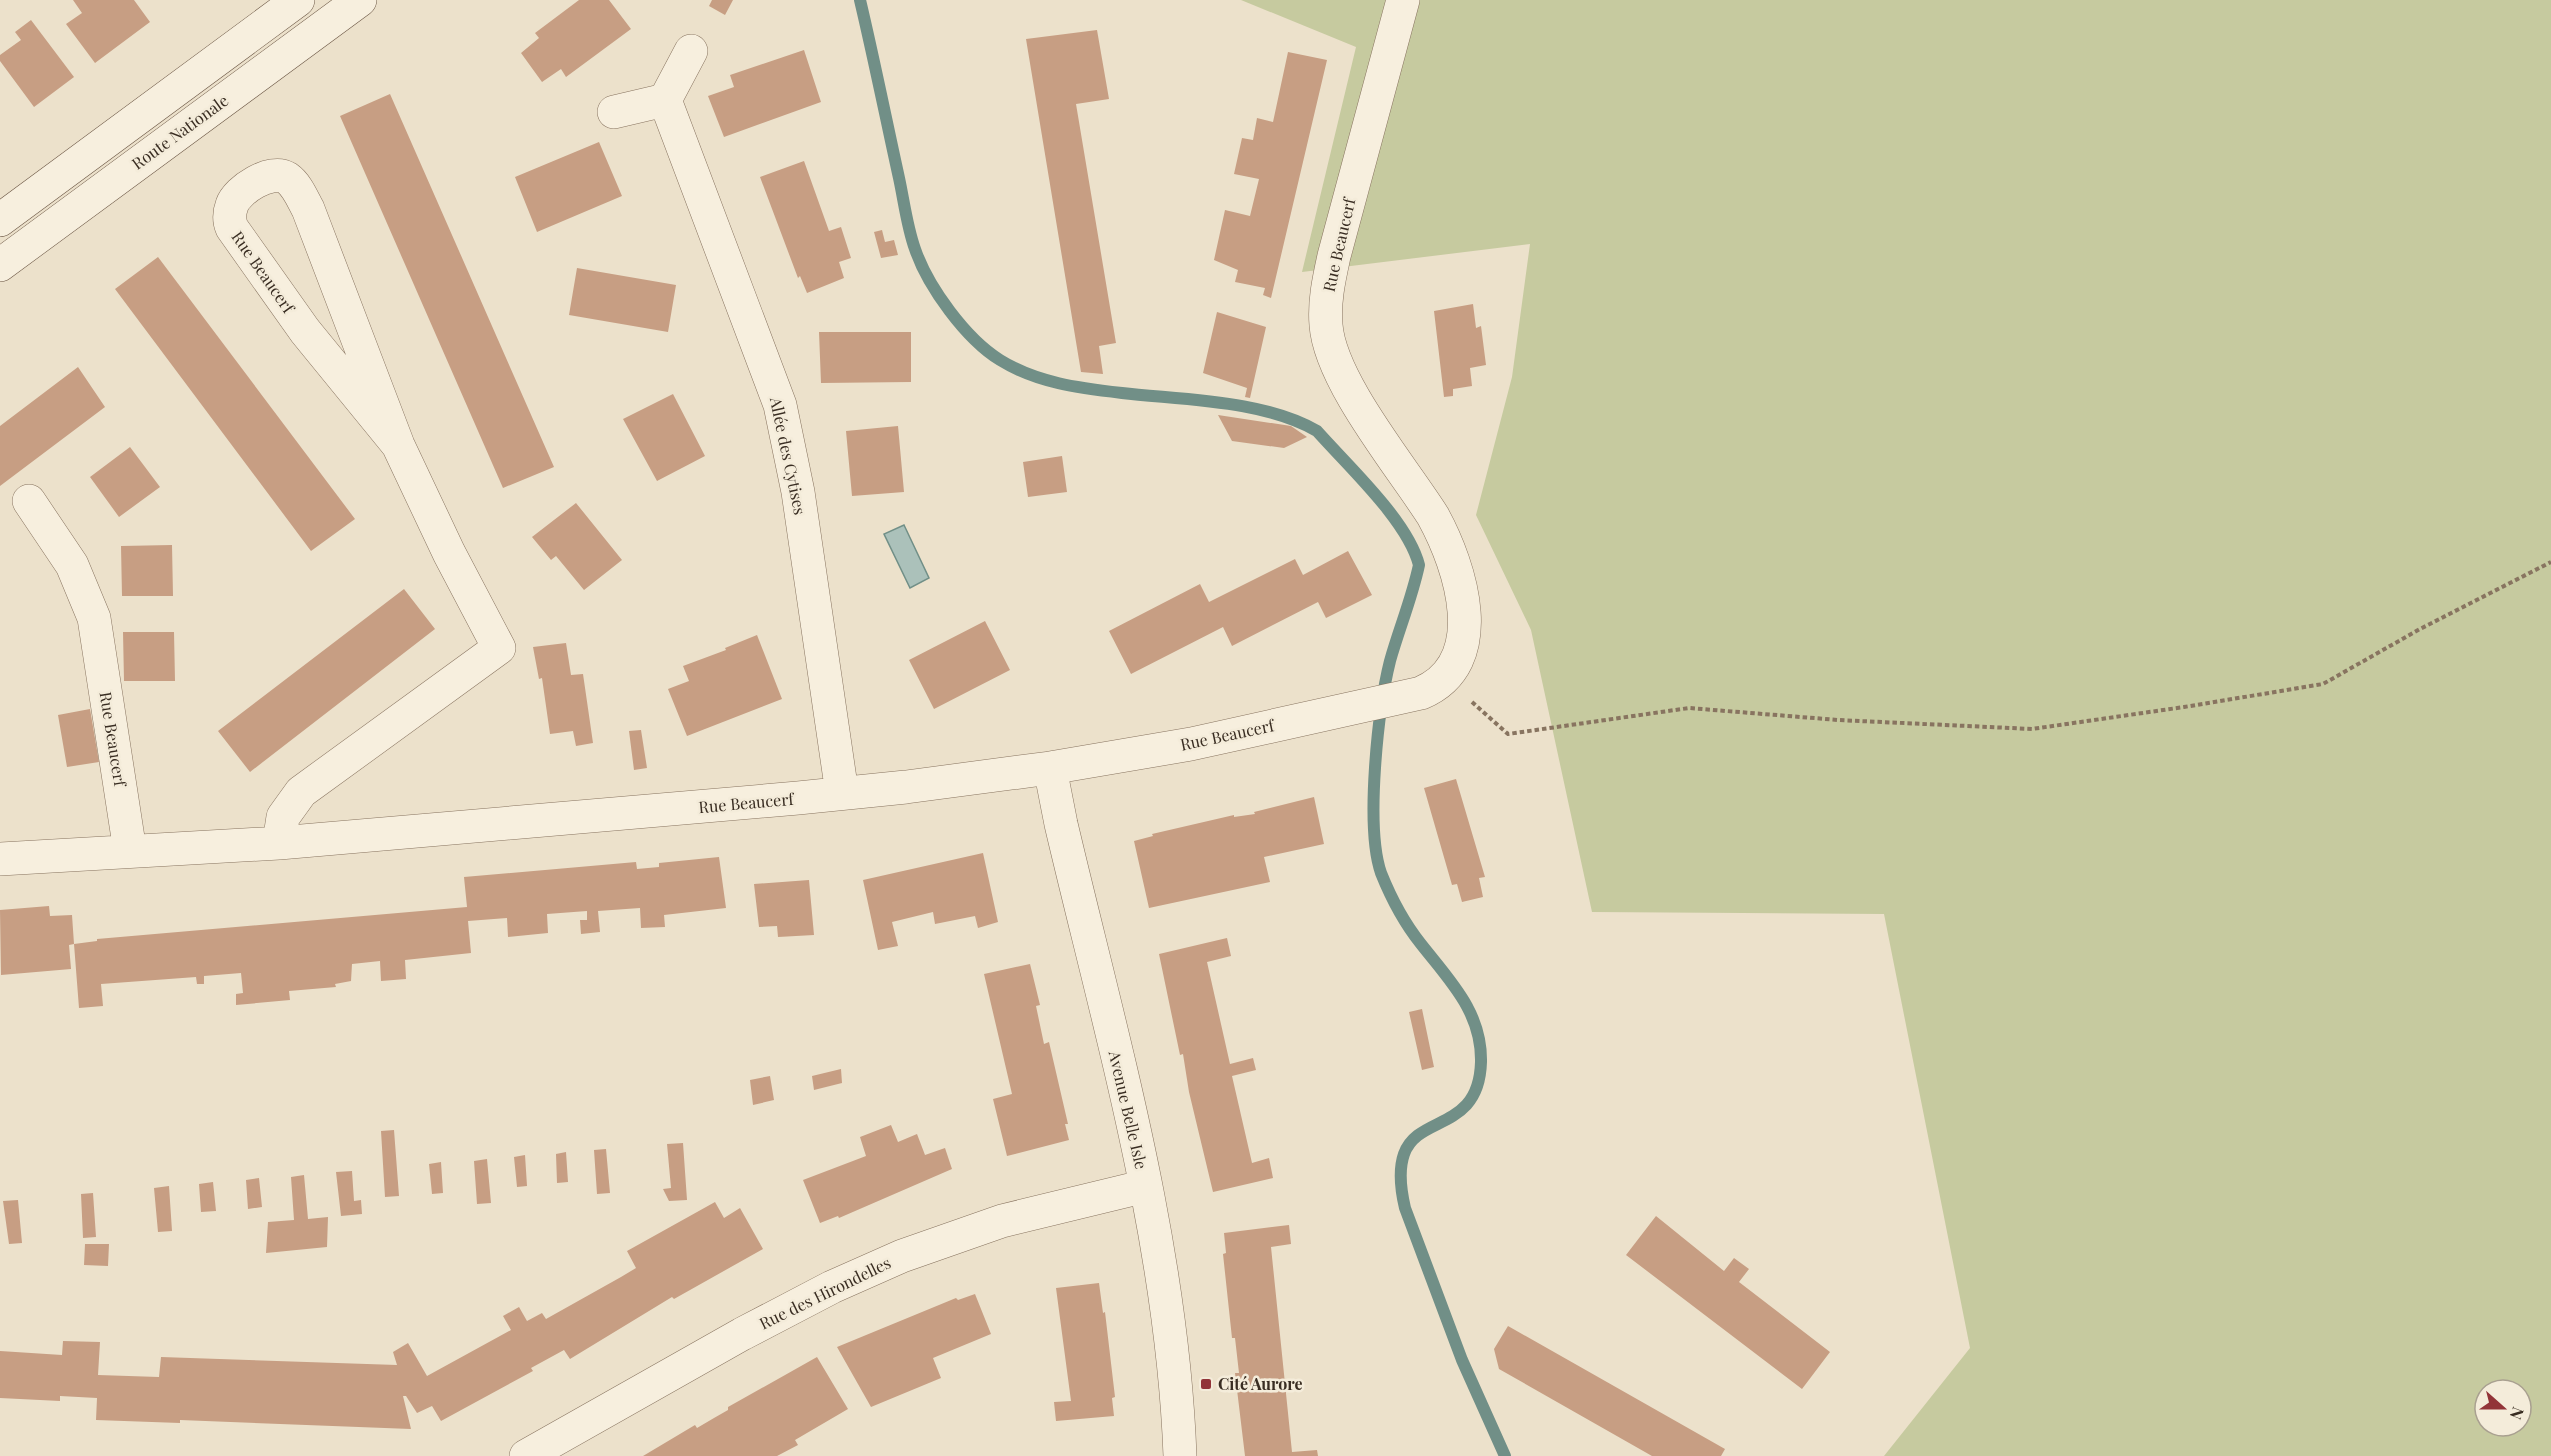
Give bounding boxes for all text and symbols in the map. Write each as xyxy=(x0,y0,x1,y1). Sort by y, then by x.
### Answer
street label: Route Nationale xyxy=(127,90,232,174)
street label: Rue Beaucerf xyxy=(1318,194,1360,294)
street label: Rue Beaucerf xyxy=(227,227,300,318)
street label: Allée des Cytises xyxy=(766,394,811,517)
street label: Rue Beaucerf xyxy=(96,690,132,789)
street label: Rue Beaucerf xyxy=(1178,714,1277,755)
street label: Rue Beaucerf xyxy=(698,788,796,817)
street label: Avenue Belle Isle xyxy=(1104,1048,1152,1171)
street label: Rue des Hirondelles xyxy=(756,1252,894,1334)
place label: Cité Aurore xyxy=(1218,1373,1303,1394)
marker: Cité Aurore xyxy=(1199,1377,1213,1391)
north arrow xyxy=(2473,1378,2533,1438)
text: N xyxy=(2505,1404,2529,1423)

